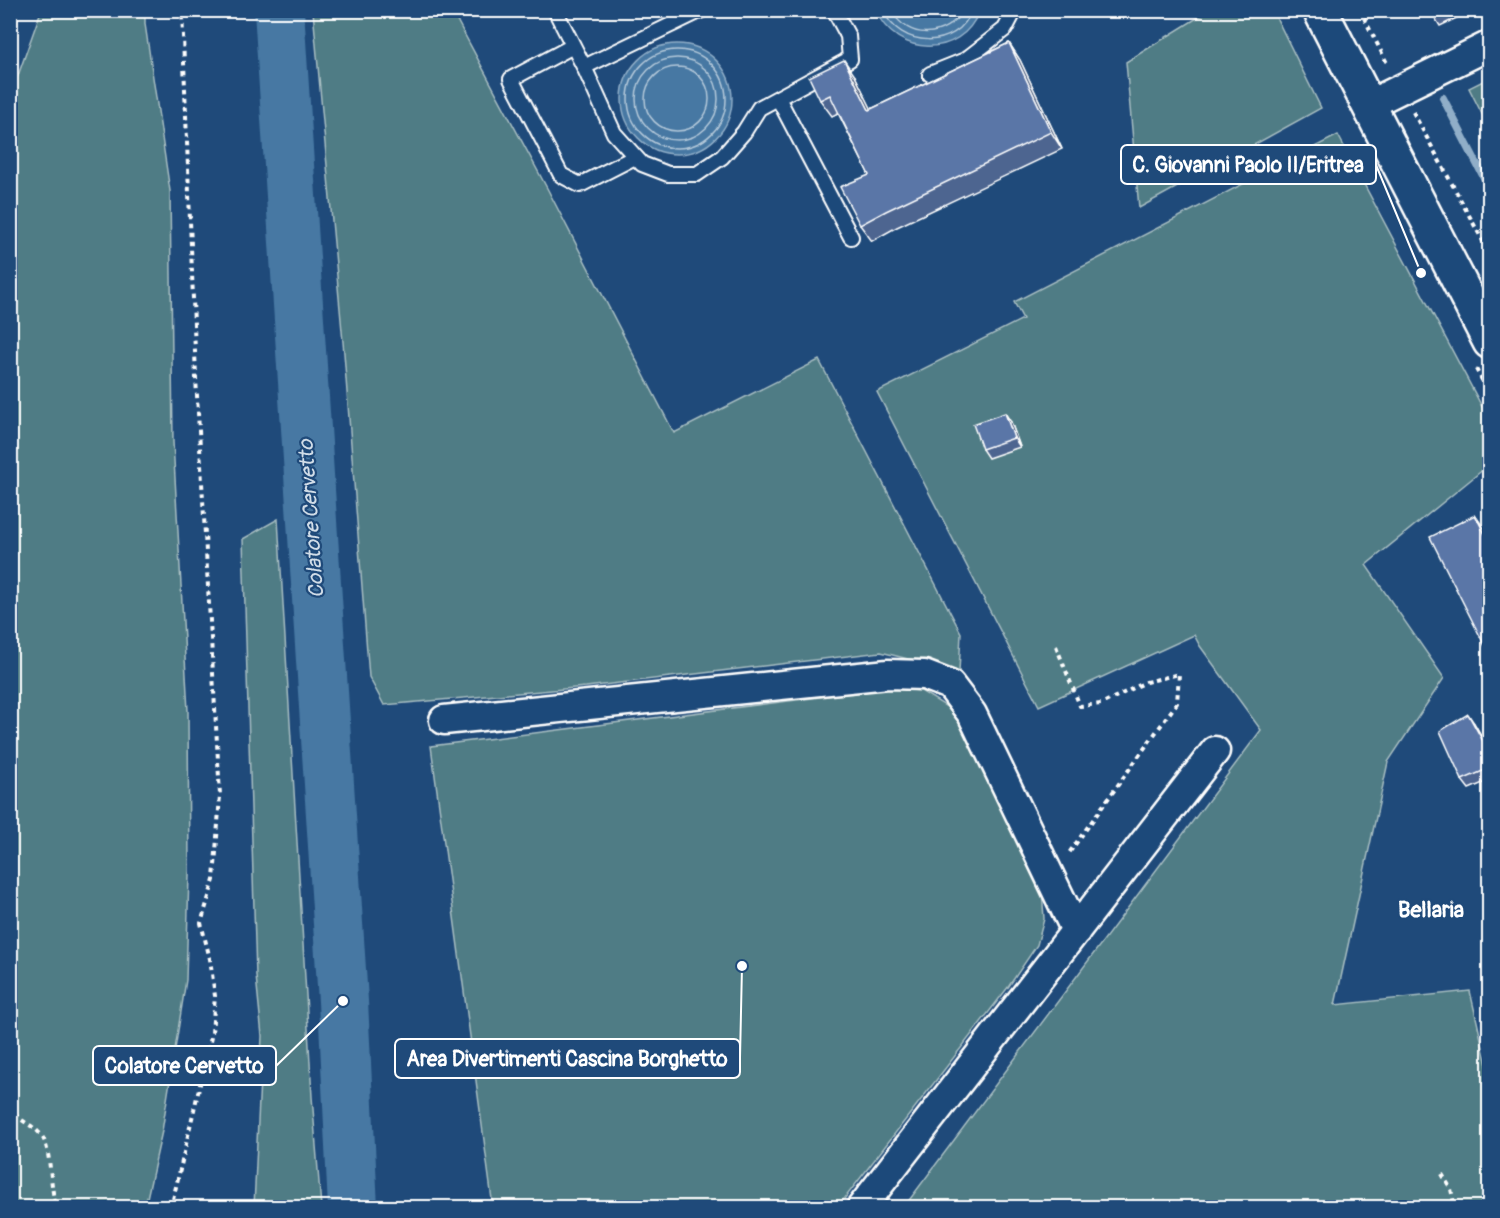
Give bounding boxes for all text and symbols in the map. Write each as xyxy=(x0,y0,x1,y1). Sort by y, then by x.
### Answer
callout: C. Giovanni Paolo II/Eritrea xyxy=(1121,145,1376,184)
text: C. Giovanni Paolo II/Eritrea xyxy=(1132,152,1364,179)
water label: Colatore Cervetto xyxy=(292,437,331,599)
district label: Bellaria xyxy=(1398,896,1464,924)
callout: Area Divertimenti Cascina Borghetto xyxy=(395,1039,740,1078)
callout: Colatore Cervetto xyxy=(93,1046,276,1085)
text: Area Divertimenti Cascina Borghetto xyxy=(406,1046,728,1073)
text: Colatore Cervetto xyxy=(105,1053,264,1080)

